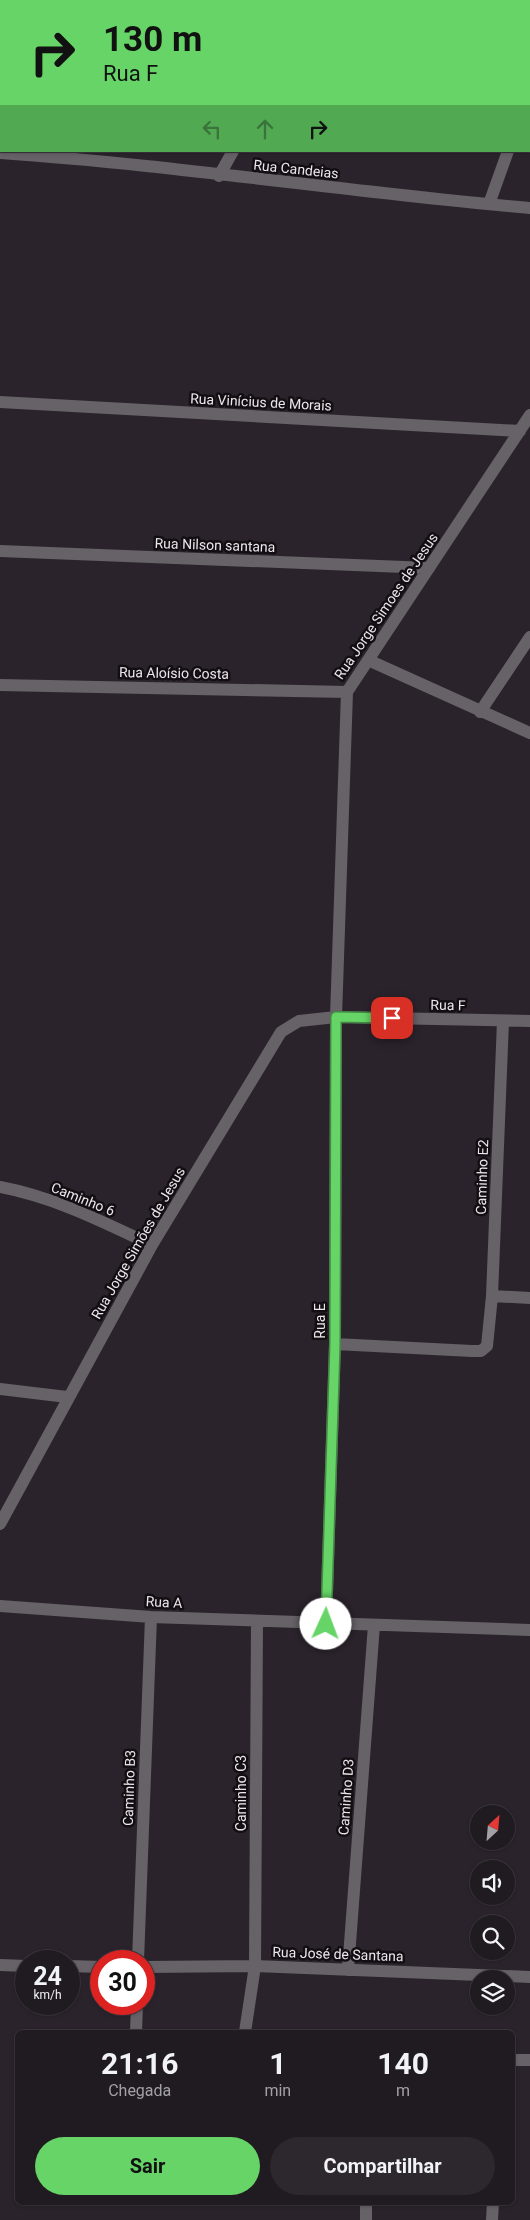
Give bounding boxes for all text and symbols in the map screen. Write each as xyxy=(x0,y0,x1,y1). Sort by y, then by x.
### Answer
text: 130 m xyxy=(103,19,202,60)
icon: right xyxy=(20,20,85,85)
text: Rua F xyxy=(103,61,158,86)
icon: left xyxy=(198,115,226,143)
icon: ahead xyxy=(251,115,279,143)
icon: right xyxy=(304,115,332,143)
street label: Rua Candeias xyxy=(253,157,339,181)
street label: Rua Vinícius de Morais xyxy=(190,390,332,414)
street label: Rua Jorge Simoes de Jesus xyxy=(331,530,441,682)
street label: Rua Nilson santana xyxy=(154,535,276,555)
street label: Rua Aloísio Costa xyxy=(119,664,229,682)
pin xyxy=(371,997,413,1039)
street label: Rua F xyxy=(430,997,466,1013)
icon: arrive xyxy=(378,1004,406,1032)
street label: Caminho E2 xyxy=(473,1139,491,1215)
street label: Rua Jorge Simões de Jesus xyxy=(88,1164,188,1322)
street label: Caminho 6 xyxy=(49,1179,117,1219)
street label: Rua E xyxy=(312,1303,328,1339)
street label: Rua A xyxy=(145,1593,183,1611)
position arrow xyxy=(299,1597,351,1649)
street label: Caminho B3 xyxy=(120,1750,138,1826)
street label: Caminho C3 xyxy=(233,1755,249,1831)
street label: Caminho D3 xyxy=(335,1758,357,1836)
north arrow xyxy=(470,1805,515,1850)
map controls xyxy=(470,1805,515,2015)
button: sound xyxy=(470,1860,515,1905)
button: search xyxy=(470,1915,515,1960)
street label: Rua José de Santana xyxy=(272,1944,404,1964)
speed limit sign: 30 xyxy=(90,1950,155,2015)
text: 24 xyxy=(33,1962,62,1991)
button: layers xyxy=(470,1970,515,2015)
text: km/h xyxy=(33,1988,62,2002)
text: 21:16 xyxy=(101,2046,178,2081)
text: 1 xyxy=(269,2046,286,2081)
text: 140 xyxy=(377,2046,429,2081)
text: Chegada xyxy=(108,2081,171,2100)
text: min xyxy=(264,2081,291,2100)
text: m xyxy=(396,2081,410,2100)
button: Sair xyxy=(35,2137,260,2195)
button: Compartilhar xyxy=(270,2137,495,2195)

